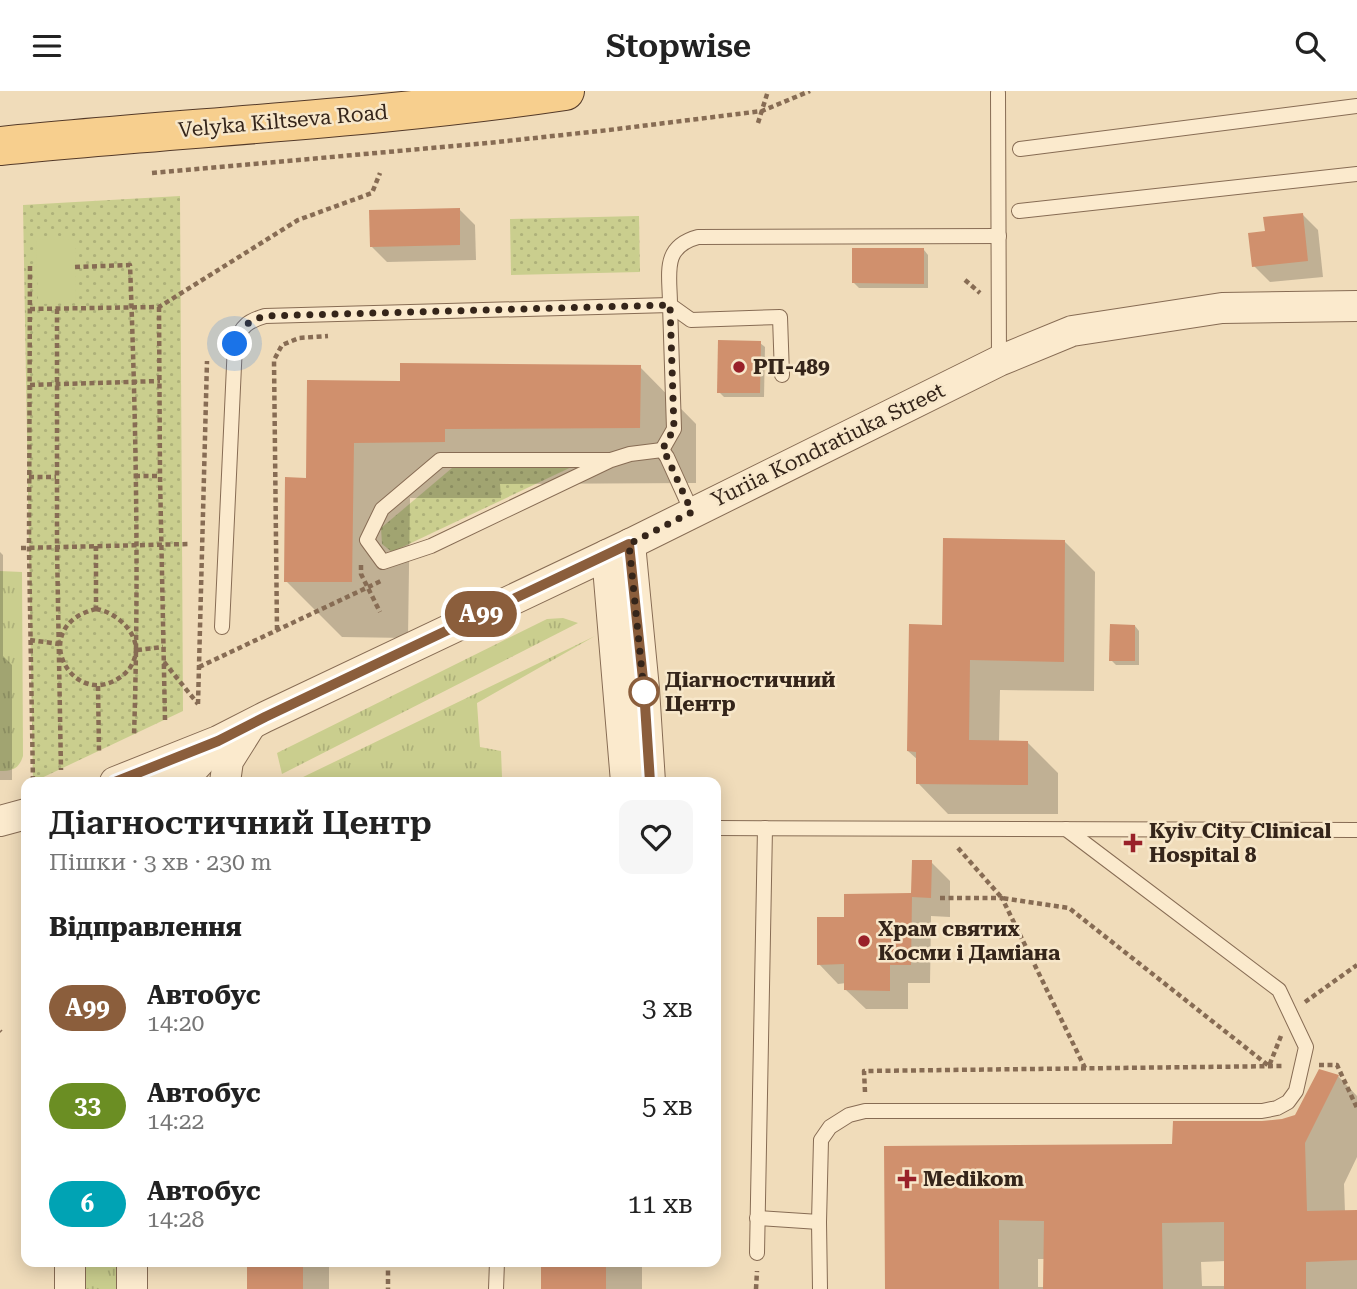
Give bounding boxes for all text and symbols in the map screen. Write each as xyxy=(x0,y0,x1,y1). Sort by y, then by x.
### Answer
icon: menu xyxy=(28,27,66,65)
text: Stopwise xyxy=(606,27,751,65)
icon: search xyxy=(1291,27,1329,65)
street label: Velyka Kiltseva Road xyxy=(177,100,389,142)
your location xyxy=(217,326,252,361)
place label: РП-489 xyxy=(753,355,830,379)
marker: РП-489 xyxy=(731,359,747,375)
street label: Yuriia Kondratiuka Street xyxy=(707,378,949,512)
line badge: А99 xyxy=(441,591,521,637)
text: А99 xyxy=(459,600,503,628)
place label: Діагностичний Центр xyxy=(665,668,836,716)
marker: Діагностичний Центр xyxy=(629,677,659,707)
button: heart xyxy=(619,800,693,874)
text: Діагностичний Центр xyxy=(49,803,432,842)
place label: Kyiv City Clinical Hospital 8 xyxy=(1149,819,1332,867)
marker: Kyiv City Clinical Hospital 8 xyxy=(1123,833,1143,853)
text: Пішки · 3 хв · 230 m xyxy=(49,849,272,876)
text: Відправлення xyxy=(49,912,242,942)
place label: Храм святих Косми і Даміана xyxy=(878,917,1061,965)
marker: Храм святих Косми і Даміана xyxy=(856,933,872,949)
text: Автобус xyxy=(147,980,261,1010)
text: 3 хв xyxy=(642,993,693,1023)
text: А99 xyxy=(65,994,110,1022)
text: 14:20 xyxy=(147,1010,204,1037)
text: Автобус xyxy=(147,1078,261,1108)
text: 5 хв xyxy=(642,1091,693,1121)
text: 33 xyxy=(74,1092,101,1120)
text: 14:22 xyxy=(147,1108,204,1135)
place label: Medikom xyxy=(923,1167,1024,1191)
marker: Medikom xyxy=(897,1169,917,1189)
text: Автобус xyxy=(147,1176,261,1206)
text: 11 хв xyxy=(627,1189,693,1219)
text: 6 xyxy=(81,1190,94,1218)
text: 14:28 xyxy=(147,1206,204,1233)

